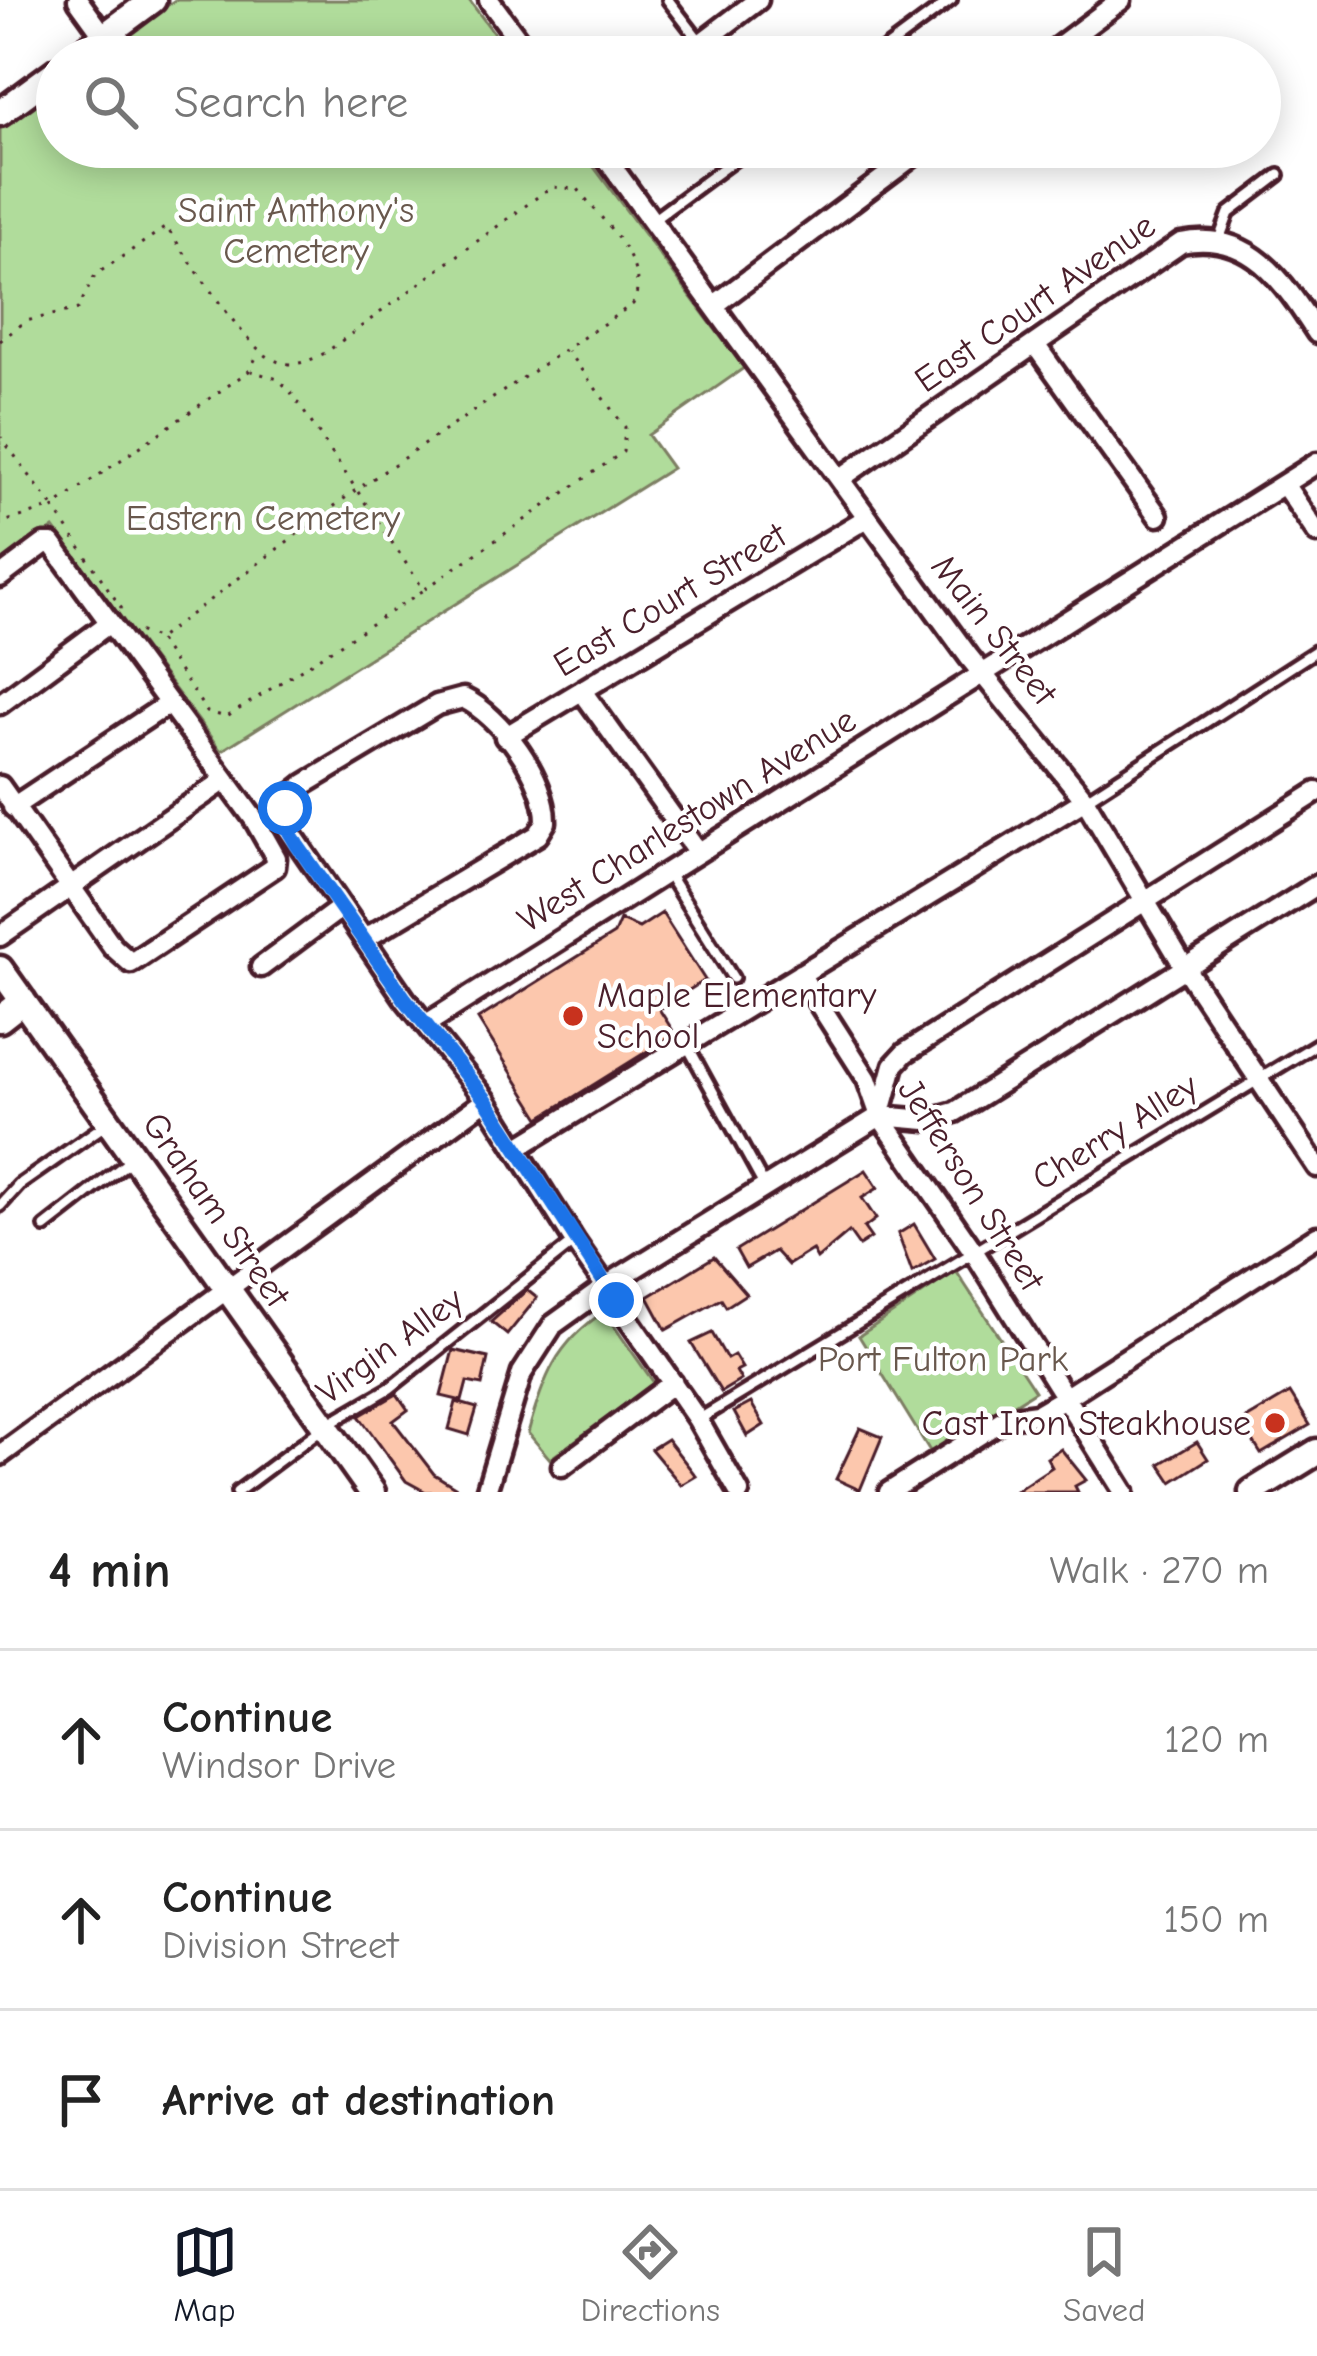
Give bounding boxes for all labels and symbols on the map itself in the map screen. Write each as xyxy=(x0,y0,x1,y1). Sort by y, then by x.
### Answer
park label: Saint Anthony's Cemetery xyxy=(178,190,414,272)
street label: East Court Avenue xyxy=(907,205,1163,401)
park label: Eastern Cemetery xyxy=(126,498,401,539)
street label: East Court Street xyxy=(546,514,795,686)
street label: Main Street xyxy=(923,547,1066,714)
street label: West Charlestown Avenue xyxy=(511,699,863,941)
route start xyxy=(258,781,312,835)
place label: Maple Elementary School xyxy=(597,975,877,1057)
marker: Maple Elementary School xyxy=(560,1003,586,1029)
street label: Cherry Alley xyxy=(1025,1065,1206,1199)
street label: Jefferson Street xyxy=(889,1071,1053,1300)
street label: Graham Street xyxy=(134,1105,299,1316)
route end xyxy=(589,1273,643,1327)
street label: Virgin Alley xyxy=(309,1279,472,1413)
park label: Port Fulton Park xyxy=(818,1339,1069,1380)
place label: Cast Iron Steakhouse xyxy=(921,1403,1251,1444)
marker: Cast Iron Steakhouse xyxy=(1262,1410,1288,1436)

